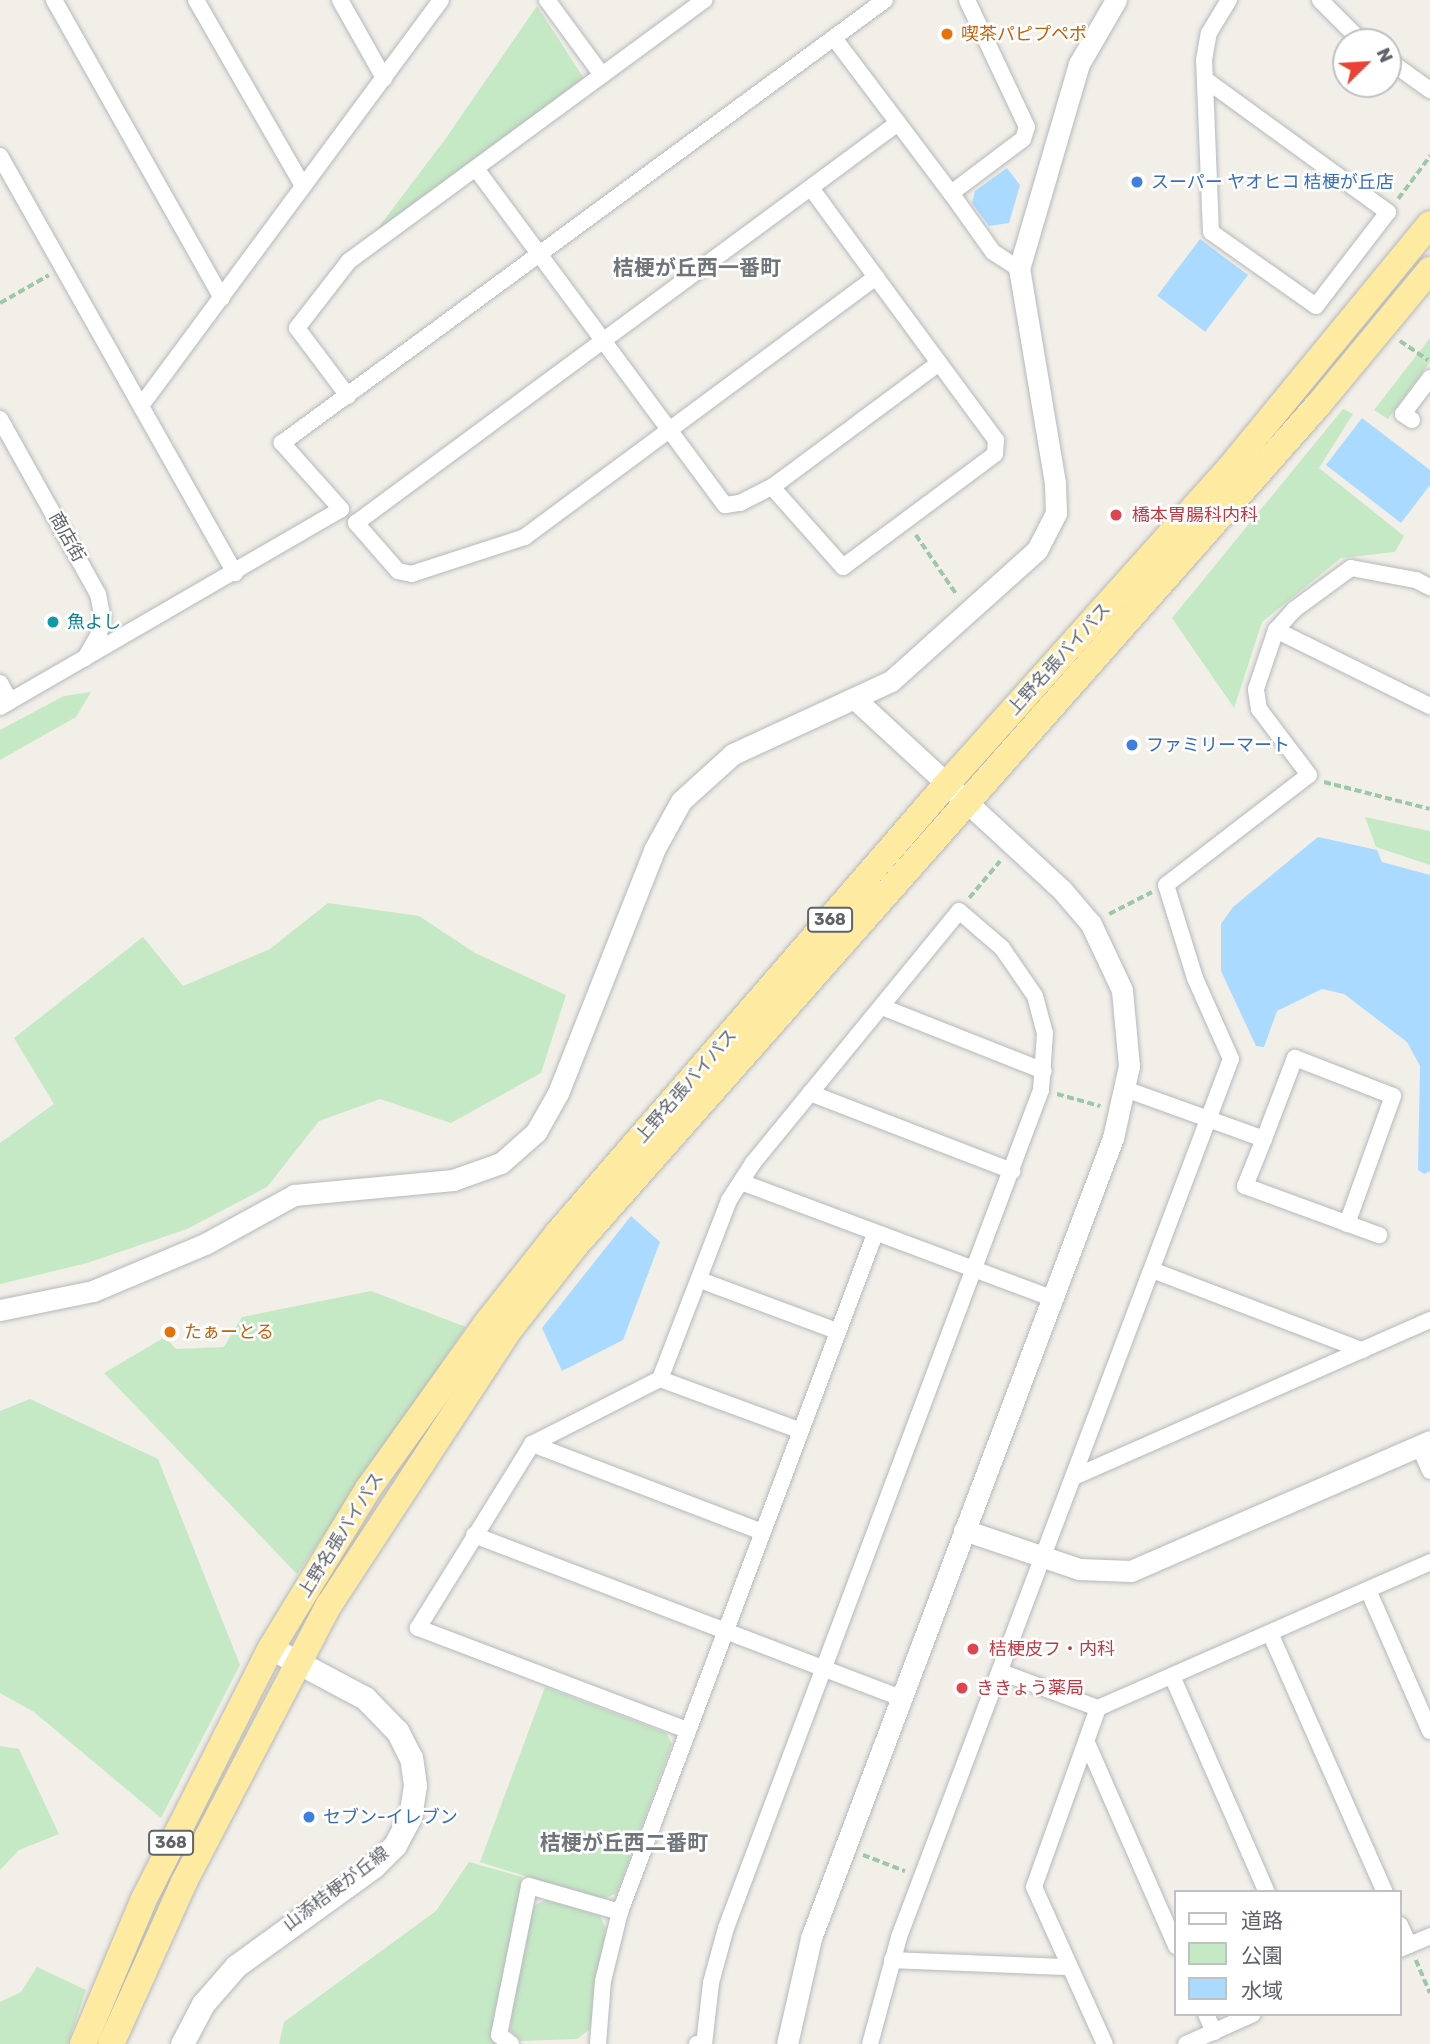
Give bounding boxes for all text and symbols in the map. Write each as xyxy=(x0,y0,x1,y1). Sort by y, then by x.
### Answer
place label: 喫茶パピプペポ xyxy=(961,23,1087,45)
marker: 喫茶パピプペポ xyxy=(939,26,955,42)
north arrow xyxy=(1332,28,1402,98)
text: N xyxy=(1372,44,1398,66)
place label: スーパー ヤオヒコ 桔梗が丘店 xyxy=(1151,171,1394,193)
marker: スーパー ヤオヒコ 桔梗が丘店 xyxy=(1129,174,1145,190)
district label: 桔梗が丘西一番町 xyxy=(613,255,781,281)
place label: 橋本胃腸科内科 xyxy=(1132,504,1258,526)
marker: 橋本胃腸科内科 xyxy=(1106,505,1126,525)
street label: 商店街 xyxy=(44,508,90,566)
street label: 上野名張バイパス xyxy=(1003,598,1115,720)
place label: 魚よし xyxy=(67,611,121,633)
marker: 魚よし xyxy=(45,614,61,630)
place label: ファミリーマート xyxy=(1146,734,1290,756)
marker: ファミリーマート xyxy=(1124,737,1140,753)
road number: 368 xyxy=(806,908,854,932)
street label: 上野名張バイパス xyxy=(631,1025,741,1147)
place label: たぁーとる xyxy=(184,1321,274,1343)
marker: たぁーとる xyxy=(162,1324,178,1340)
street label: 上野名張バイパス xyxy=(294,1468,388,1602)
place label: 桔梗皮フ・内科 xyxy=(989,1638,1115,1660)
marker: 桔梗皮フ・内科 xyxy=(963,1639,983,1659)
place label: ききょう薬局 xyxy=(976,1677,1084,1699)
marker: ききょう薬局 xyxy=(954,1680,970,1696)
place label: セブン-イレブン xyxy=(323,1806,458,1828)
marker: セブン-イレブン xyxy=(301,1809,317,1825)
road number: 368 xyxy=(146,1830,196,1856)
district label: 桔梗が丘西二番町 xyxy=(540,1830,708,1856)
street label: 山添桔梗が丘線 xyxy=(279,1842,393,1936)
legend xyxy=(1174,1890,1402,2016)
text: 道路 xyxy=(1241,1908,1283,1933)
text: 公園 xyxy=(1241,1943,1283,1968)
text: 水域 xyxy=(1241,1978,1283,2003)

